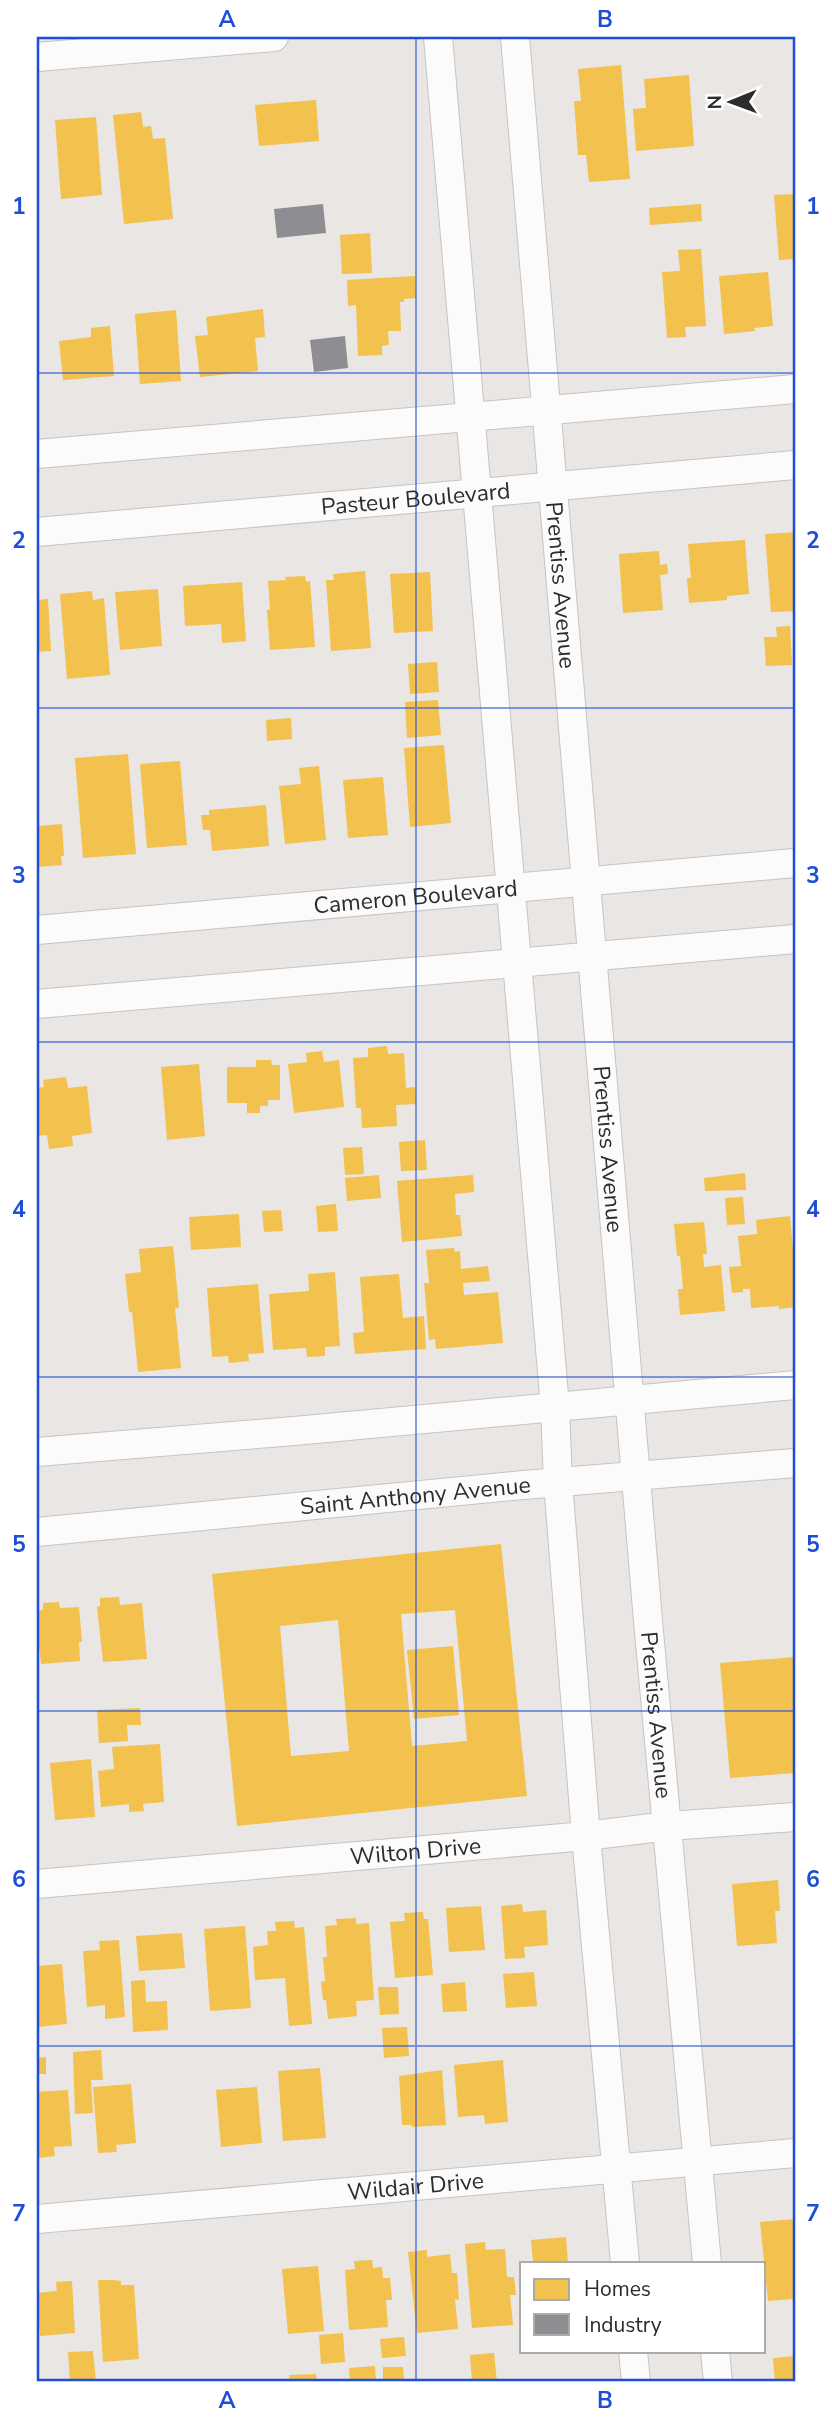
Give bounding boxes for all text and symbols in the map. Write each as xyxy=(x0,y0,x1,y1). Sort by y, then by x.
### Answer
text: A xyxy=(218,4,236,35)
text: B xyxy=(597,4,613,35)
north arrow xyxy=(696,66,766,136)
text: N xyxy=(702,95,728,110)
text: 1 xyxy=(12,191,26,222)
text: 1 xyxy=(806,191,820,222)
street label: Pasteur Boulevard xyxy=(320,475,511,522)
street label: Prentiss Avenue xyxy=(539,500,583,670)
text: 2 xyxy=(12,525,26,556)
text: 2 xyxy=(806,525,820,556)
text: 3 xyxy=(12,860,26,891)
text: 3 xyxy=(806,860,820,891)
street label: Cameron Boulevard xyxy=(312,872,519,921)
street label: Prentiss Avenue xyxy=(586,1064,631,1234)
text: 4 xyxy=(12,1194,26,1225)
text: 4 xyxy=(806,1194,820,1225)
street label: Saint Anthony Avenue xyxy=(298,1469,532,1522)
text: 5 xyxy=(12,1529,26,1560)
text: 5 xyxy=(806,1529,820,1560)
street label: Prentiss Avenue xyxy=(634,1630,680,1800)
street label: Wilton Drive xyxy=(349,1830,482,1872)
text: 6 xyxy=(12,1864,26,1895)
text: 6 xyxy=(806,1864,820,1895)
street label: Wildair Drive xyxy=(346,2165,485,2207)
text: 7 xyxy=(12,2198,26,2229)
text: 7 xyxy=(806,2198,820,2229)
legend xyxy=(520,2262,766,2352)
text: Homes xyxy=(584,2275,651,2303)
text: Industry xyxy=(584,2311,662,2339)
text: A xyxy=(218,2385,236,2416)
text: B xyxy=(597,2385,613,2416)

